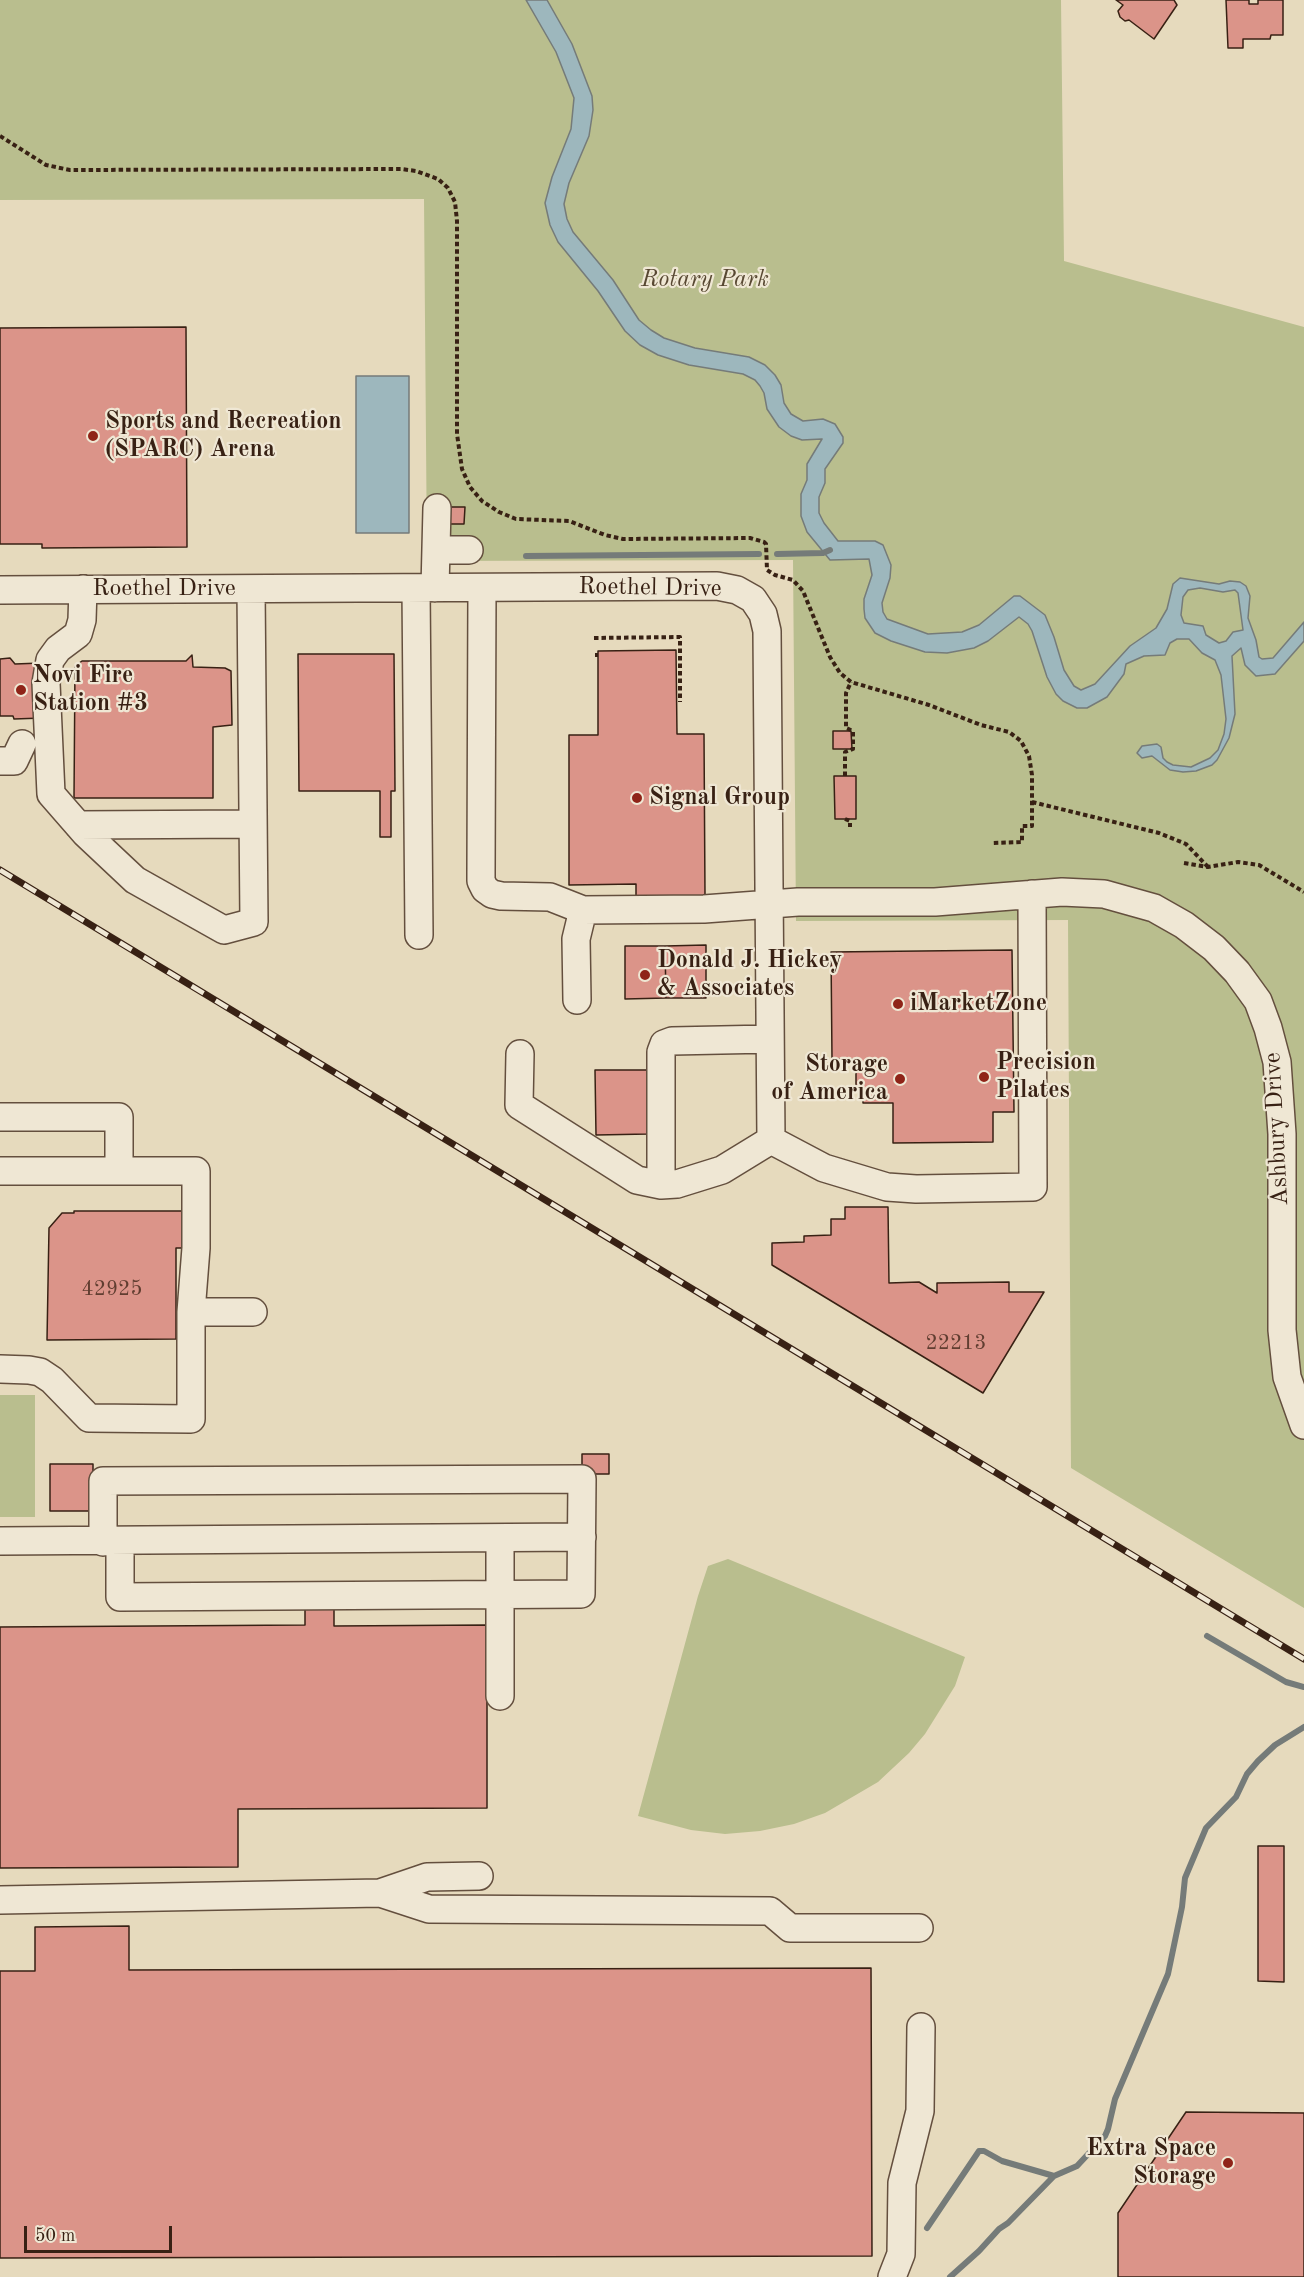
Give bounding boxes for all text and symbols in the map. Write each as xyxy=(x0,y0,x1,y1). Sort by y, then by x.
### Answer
park label: Rotary Park xyxy=(641,266,769,294)
place label: Sports and Recreation (SPARC) Arena xyxy=(105,408,342,464)
marker: Sports and Recreation (SPARC) Arena xyxy=(86,429,100,443)
street label: Roethel Drive xyxy=(578,572,722,604)
street label: Roethel Drive xyxy=(92,575,236,603)
place label: Novi Fire Station #3 xyxy=(33,662,148,718)
marker: Novi Fire Station #3 xyxy=(14,683,28,697)
place label: Signal Group xyxy=(649,784,790,812)
marker: Signal Group xyxy=(630,791,644,805)
place label: Donald J. Hickey & Associates xyxy=(657,947,842,1003)
marker: Donald J. Hickey & Associates xyxy=(638,968,652,982)
place label: iMarketZone xyxy=(910,990,1047,1018)
marker: iMarketZone xyxy=(891,997,905,1011)
place label: Precision Pilates xyxy=(996,1049,1096,1105)
place label: Storage of America xyxy=(771,1051,888,1107)
street label: Ashbury Drive xyxy=(1259,1051,1295,1207)
marker: Precision Pilates xyxy=(977,1070,991,1084)
marker: Storage of America xyxy=(893,1072,907,1086)
house number: 42925 xyxy=(82,1276,142,1302)
house number: 22213 xyxy=(926,1330,986,1356)
place label: Extra Space Storage xyxy=(1086,2135,1216,2191)
marker: Extra Space Storage xyxy=(1221,2156,1235,2170)
scale bar xyxy=(27,2214,176,2252)
text: 50 m xyxy=(35,2227,75,2245)

